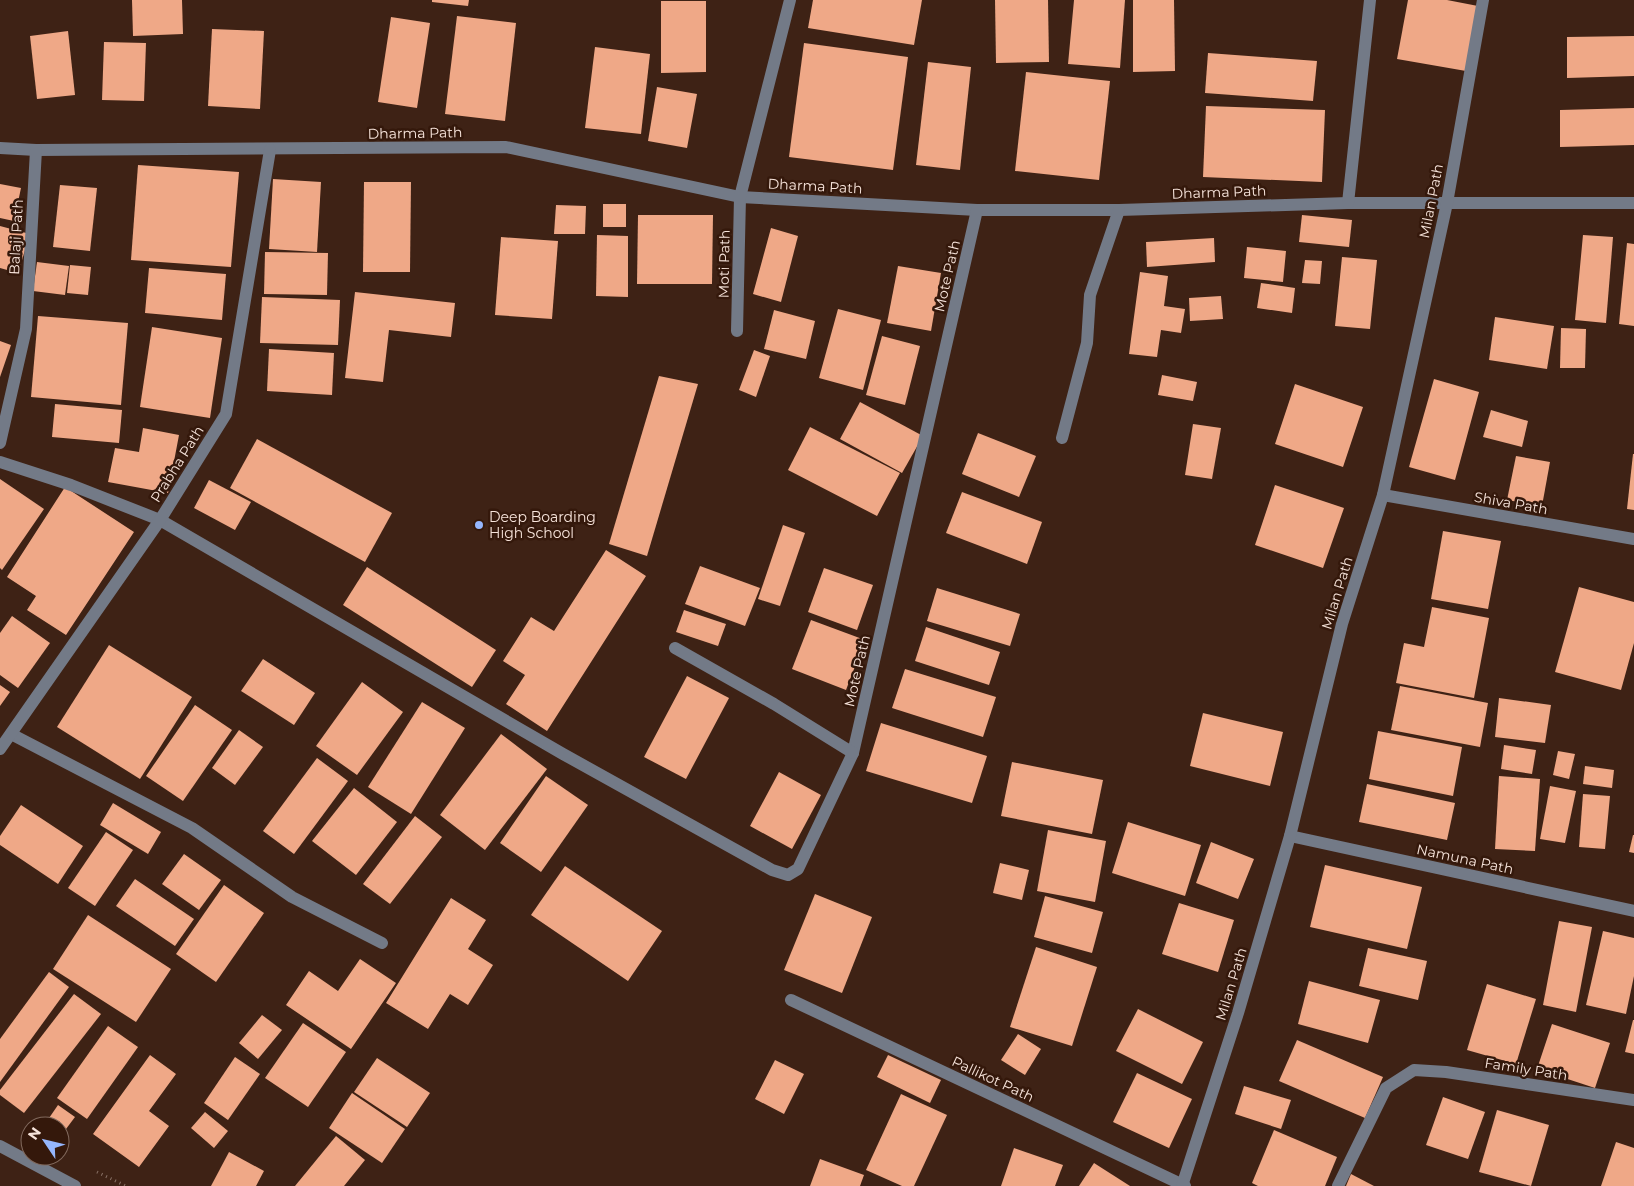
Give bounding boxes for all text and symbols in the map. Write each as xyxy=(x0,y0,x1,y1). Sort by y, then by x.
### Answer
street label: Dharma Path xyxy=(367,123,463,143)
street label: Milan Path xyxy=(1415,162,1447,240)
street label: Dharma Path xyxy=(767,175,863,197)
street label: Dharma Path xyxy=(1171,181,1267,203)
street label: Balaji Path xyxy=(5,199,27,275)
street label: Moti Path xyxy=(714,230,734,298)
street label: Mote Path xyxy=(930,238,964,314)
street label: Prabha Path xyxy=(146,422,208,506)
street label: Shiva Path xyxy=(1473,488,1549,518)
place label: Deep Boarding High School xyxy=(489,508,596,542)
marker: Deep Boarding High School xyxy=(473,519,485,531)
street label: Milan Path xyxy=(1317,554,1357,632)
street label: Mote Path xyxy=(840,633,874,709)
street label: Namuna Path xyxy=(1415,840,1515,878)
street label: Milan Path xyxy=(1211,945,1251,1023)
street label: Pallikot Path xyxy=(949,1052,1037,1106)
street label: Family Path xyxy=(1483,1054,1569,1084)
north arrow xyxy=(20,1116,70,1166)
text: N xyxy=(24,1124,45,1143)

